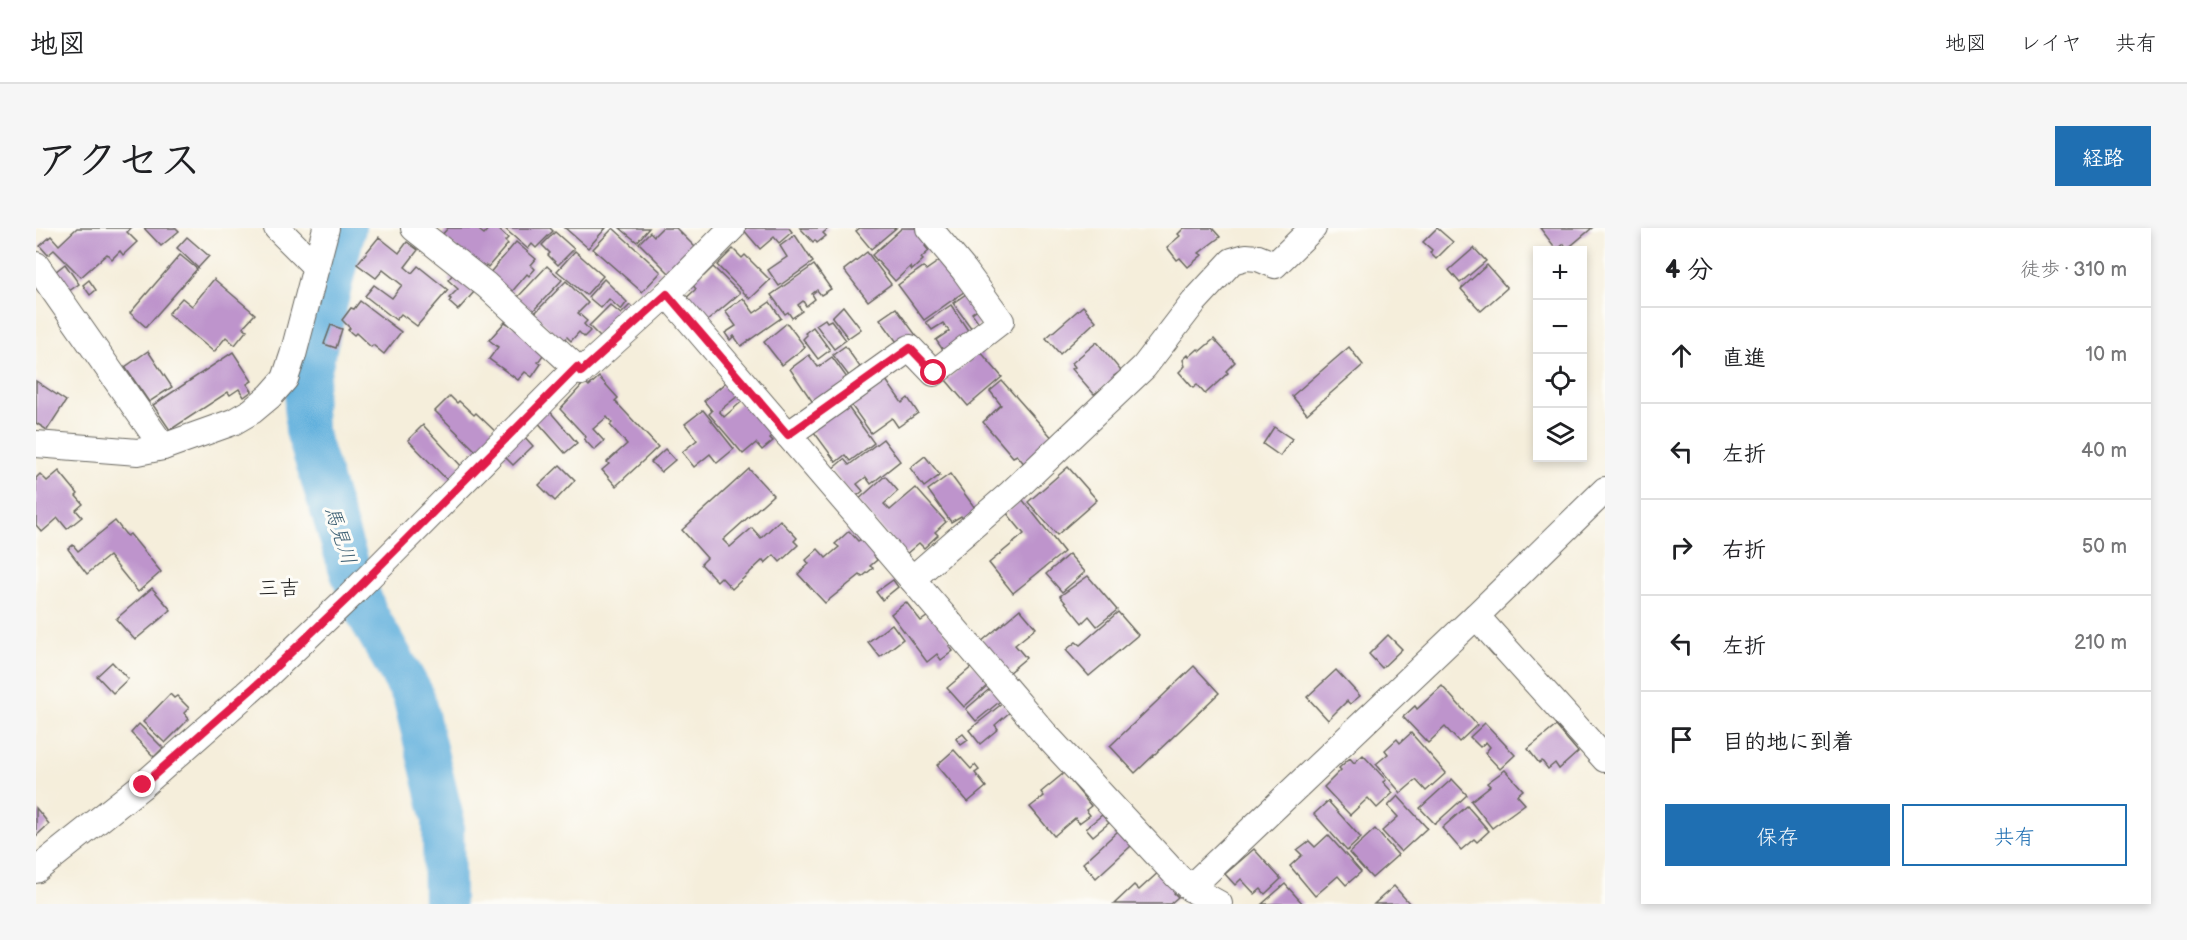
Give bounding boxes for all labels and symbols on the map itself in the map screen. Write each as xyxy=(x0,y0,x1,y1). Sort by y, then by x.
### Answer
route start xyxy=(920,359,946,385)
water label: 馬見川 xyxy=(319,503,361,568)
district label: 三吉 xyxy=(258,576,300,601)
route end xyxy=(129,771,155,797)

